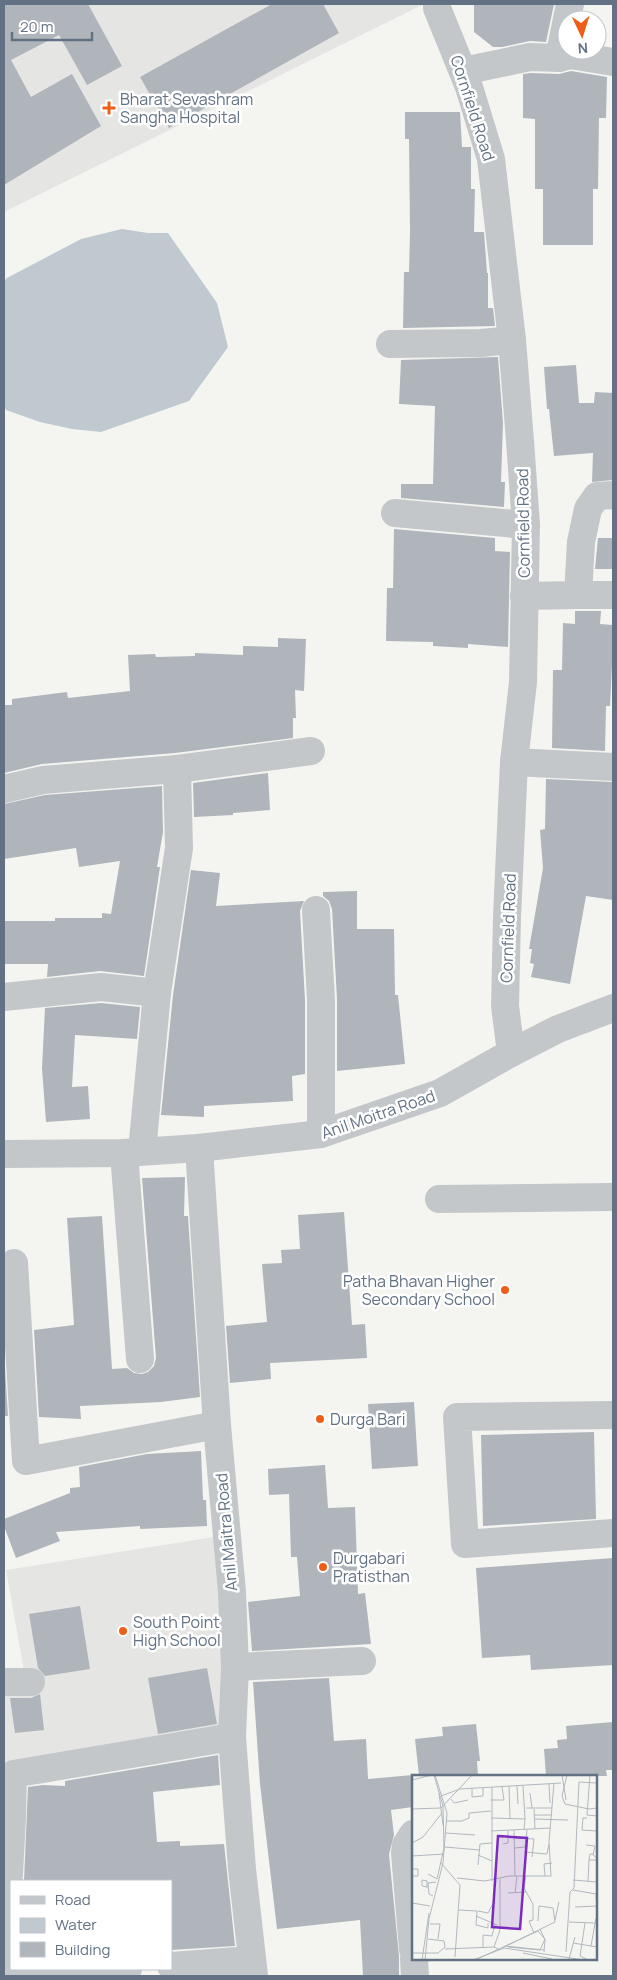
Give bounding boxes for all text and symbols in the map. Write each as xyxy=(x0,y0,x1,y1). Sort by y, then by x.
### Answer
scale bar xyxy=(12,10,92,42)
north arrow xyxy=(557,10,607,60)
text: 20 m xyxy=(20,16,53,37)
text: N xyxy=(577,39,589,58)
street label: Cornfield Road xyxy=(446,53,500,163)
place label: Bharat Sevashram Sangha Hospital xyxy=(120,88,253,128)
marker: Bharat Sevashram Sangha Hospital xyxy=(102,101,116,115)
street label: Cornfield Road xyxy=(511,468,535,578)
street label: Cornfield Road xyxy=(495,873,521,983)
street label: Anil Moitra Road xyxy=(318,1084,438,1144)
place label: Patha Bhavan Higher Secondary School xyxy=(343,1270,495,1310)
marker: Patha Bhavan Higher Secondary School xyxy=(499,1284,511,1296)
place label: Durga Bari xyxy=(330,1408,405,1430)
marker: Durga Bari xyxy=(314,1413,326,1425)
street label: Anil Maitra Road xyxy=(210,1472,242,1592)
place label: Durgabari Pratisthan xyxy=(333,1547,410,1587)
marker: Durgabari Pratisthan xyxy=(317,1561,329,1573)
place label: South Point High School xyxy=(133,1611,221,1651)
marker: South Point High School xyxy=(117,1625,129,1637)
inset map xyxy=(412,1775,597,1960)
legend xyxy=(10,1880,172,1970)
text: Road xyxy=(55,1889,91,1910)
text: Water xyxy=(55,1914,97,1935)
text: Building xyxy=(55,1939,110,1960)

